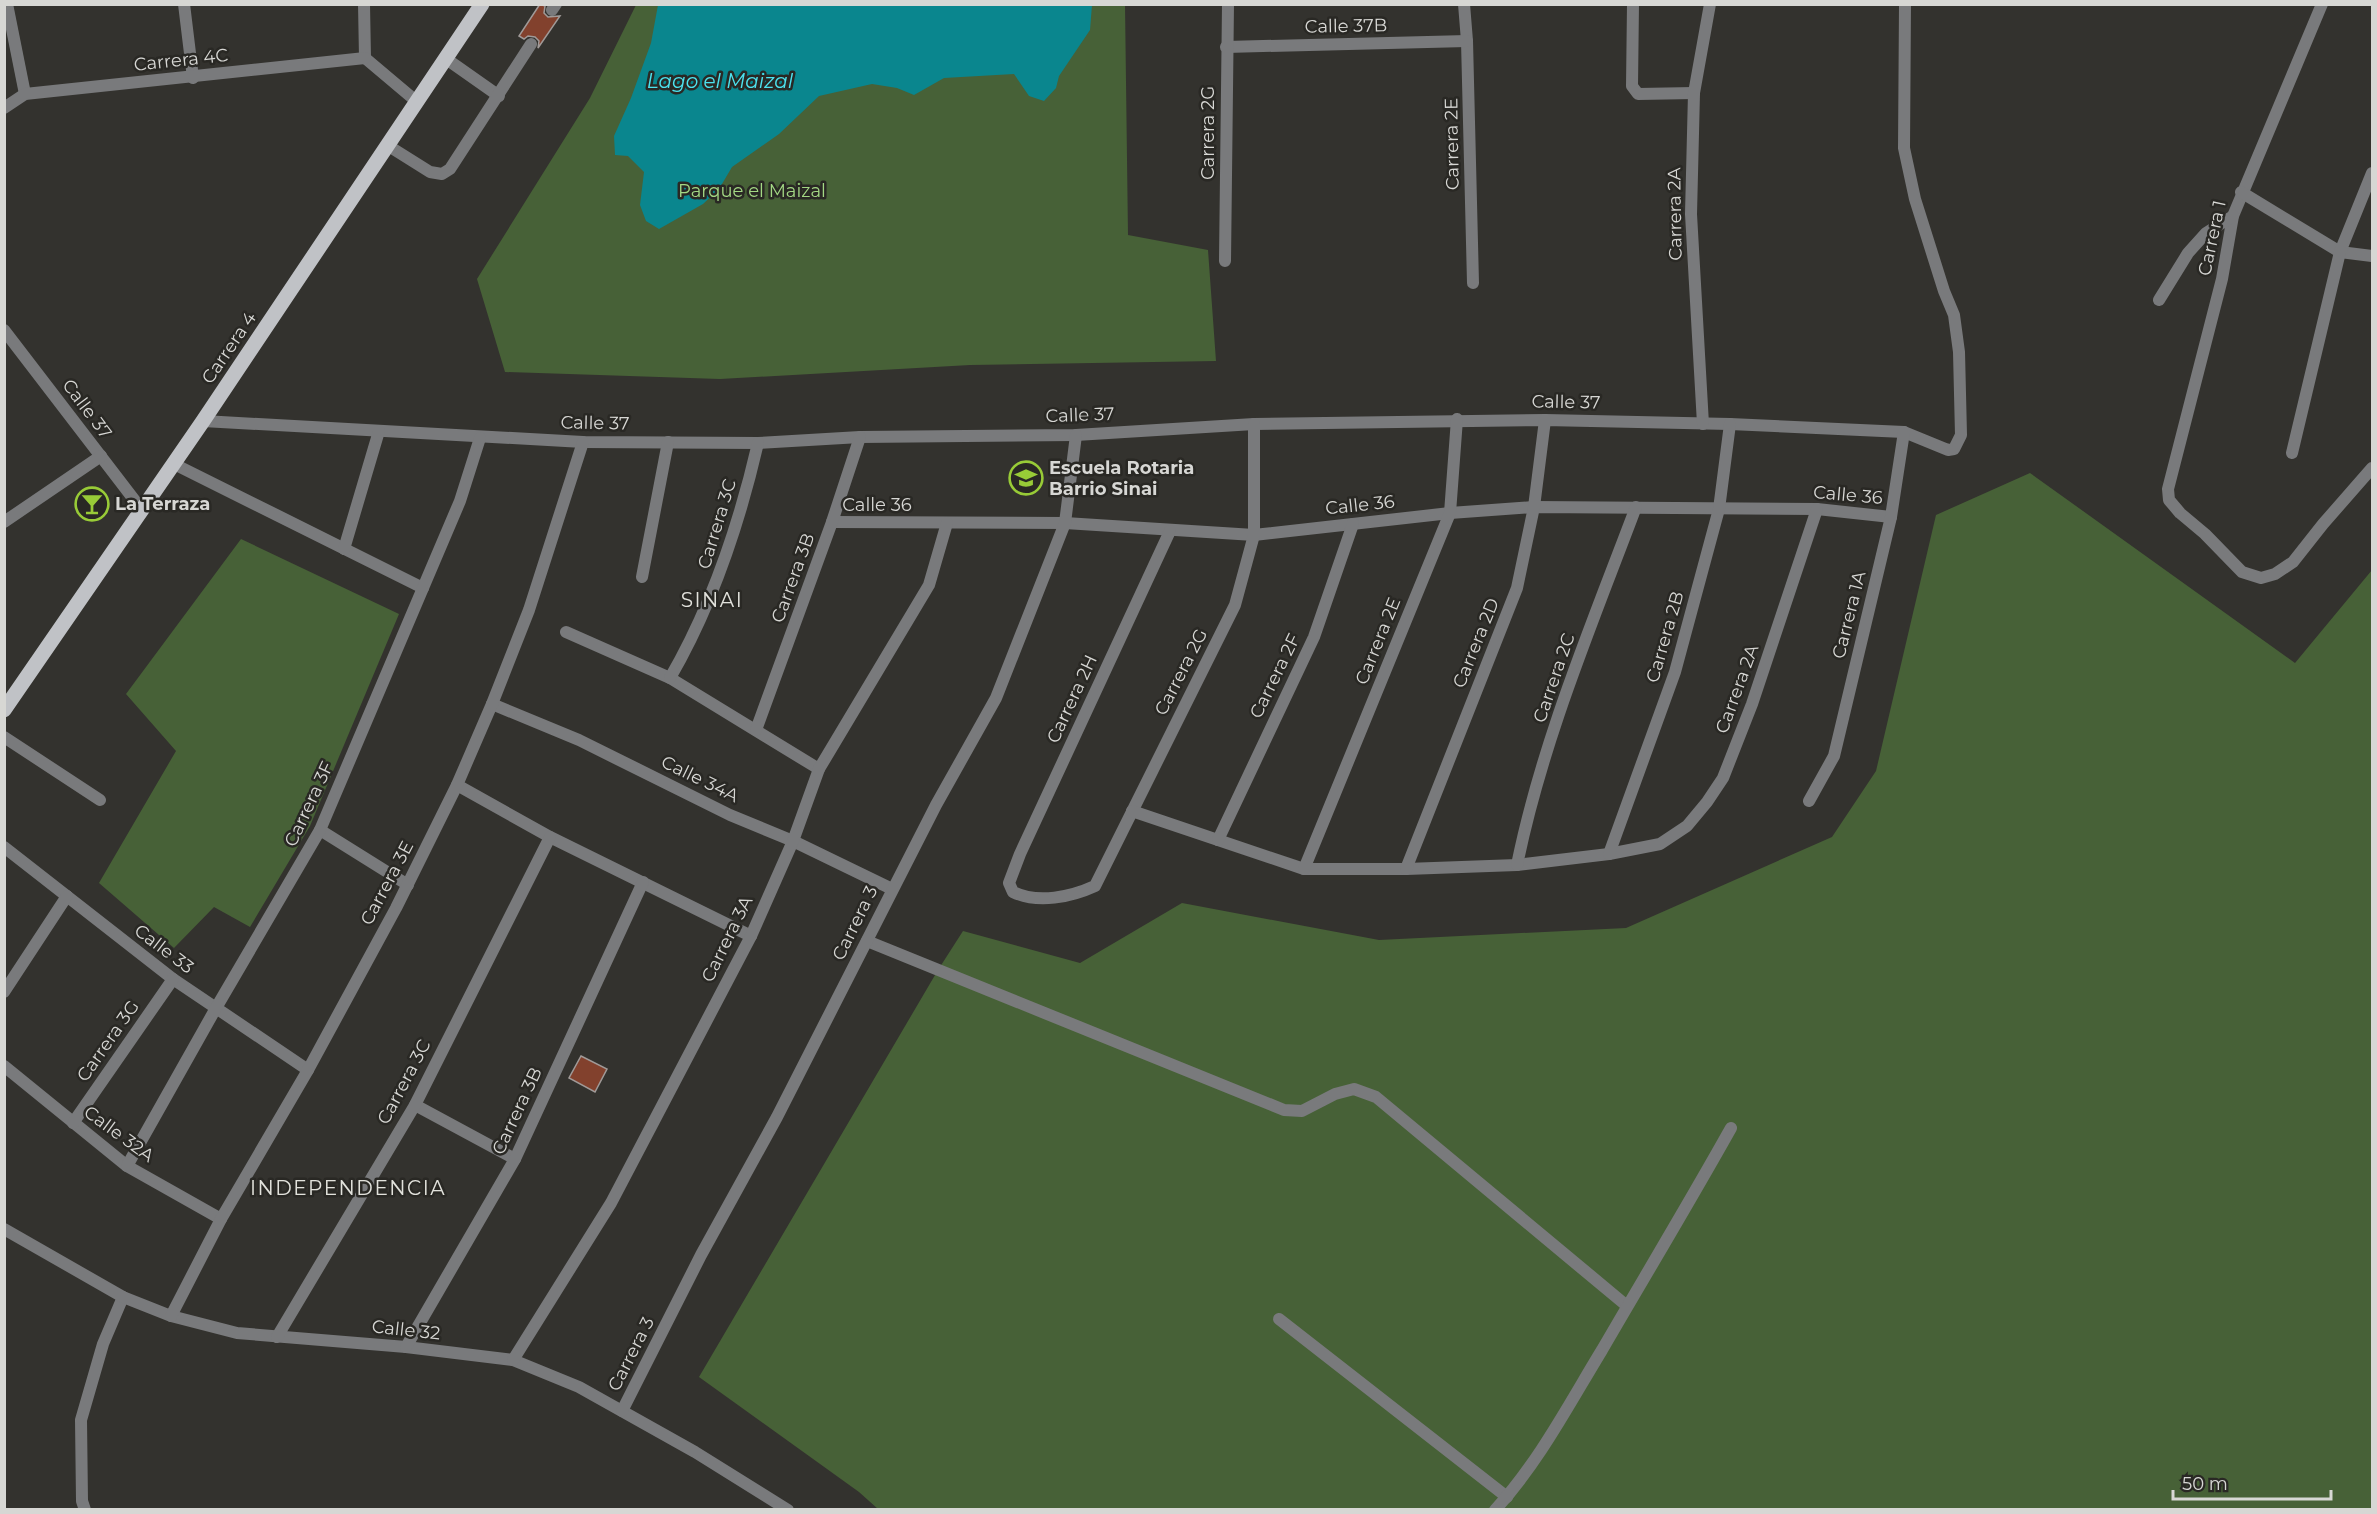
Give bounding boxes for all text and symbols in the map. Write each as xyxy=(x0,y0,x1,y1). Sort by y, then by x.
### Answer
street label: Calle 37B xyxy=(1305,14,1387,38)
street label: Carrera 4C xyxy=(133,44,230,76)
water label: Lago el Maizal xyxy=(647,69,794,93)
street label: Carrera 2G xyxy=(1197,86,1219,180)
street label: Carrera 2E xyxy=(1440,98,1464,190)
street label: Carrera 2A xyxy=(1663,167,1687,261)
park label: Parque el Maizal xyxy=(678,180,826,202)
street label: Carrera 1 xyxy=(2193,198,2231,278)
street label: Carrera 4 xyxy=(197,308,261,388)
street label: Calle 37 xyxy=(57,375,117,443)
street label: Calle 37 xyxy=(1531,390,1601,414)
street label: Calle 37 xyxy=(1045,403,1115,427)
street label: Calle 37 xyxy=(560,411,630,435)
place label: Escuela Rotaria Barrio Sinai xyxy=(1049,457,1194,500)
school or university icon: Escuela Rotaria Barrio Sinai xyxy=(1008,460,1044,496)
street label: Carrera 3C xyxy=(693,476,741,572)
street label: Calle 36 xyxy=(1812,481,1884,509)
bar icon: La Terraza xyxy=(74,486,110,522)
street label: Calle 36 xyxy=(1324,490,1396,520)
place label: La Terraza xyxy=(115,493,210,515)
street label: Calle 36 xyxy=(842,494,912,516)
street label: Carrera 3B xyxy=(767,530,819,626)
street label: Carrera 1A xyxy=(1828,569,1871,661)
district label: SINAI xyxy=(681,588,743,612)
street label: Carrera 2B xyxy=(1641,589,1689,685)
street label: Carrera 2E xyxy=(1351,594,1405,688)
street label: Carrera 2D xyxy=(1448,595,1504,691)
street label: Carrera 2G xyxy=(1150,625,1212,719)
street label: Carrera 2F xyxy=(1245,630,1305,722)
street label: Carrera 2C xyxy=(1528,630,1580,726)
street label: Carrera 2A xyxy=(1711,641,1763,737)
street label: Carrera 2H xyxy=(1042,651,1102,747)
street label: Calle 34A xyxy=(658,751,742,807)
street label: Carrera 3F xyxy=(280,758,338,850)
street label: Carrera 3E xyxy=(356,837,418,929)
street label: Carrera 3 xyxy=(828,882,882,964)
street label: Carrera 3A xyxy=(697,892,757,986)
street label: Calle 33 xyxy=(130,920,198,978)
street label: Carrera 3G xyxy=(72,996,144,1086)
street label: Carrera 3C xyxy=(372,1036,436,1128)
street label: Carrera 3B xyxy=(487,1064,547,1158)
street label: Calle 32A xyxy=(79,1101,159,1167)
district label: INDEPENDENCIA xyxy=(250,1176,446,1200)
street label: Carrera 3 xyxy=(603,1313,659,1395)
street label: Calle 32 xyxy=(371,1315,441,1345)
scale bar xyxy=(2173,1463,2330,1501)
text: 50 m xyxy=(2182,1473,2228,1495)

